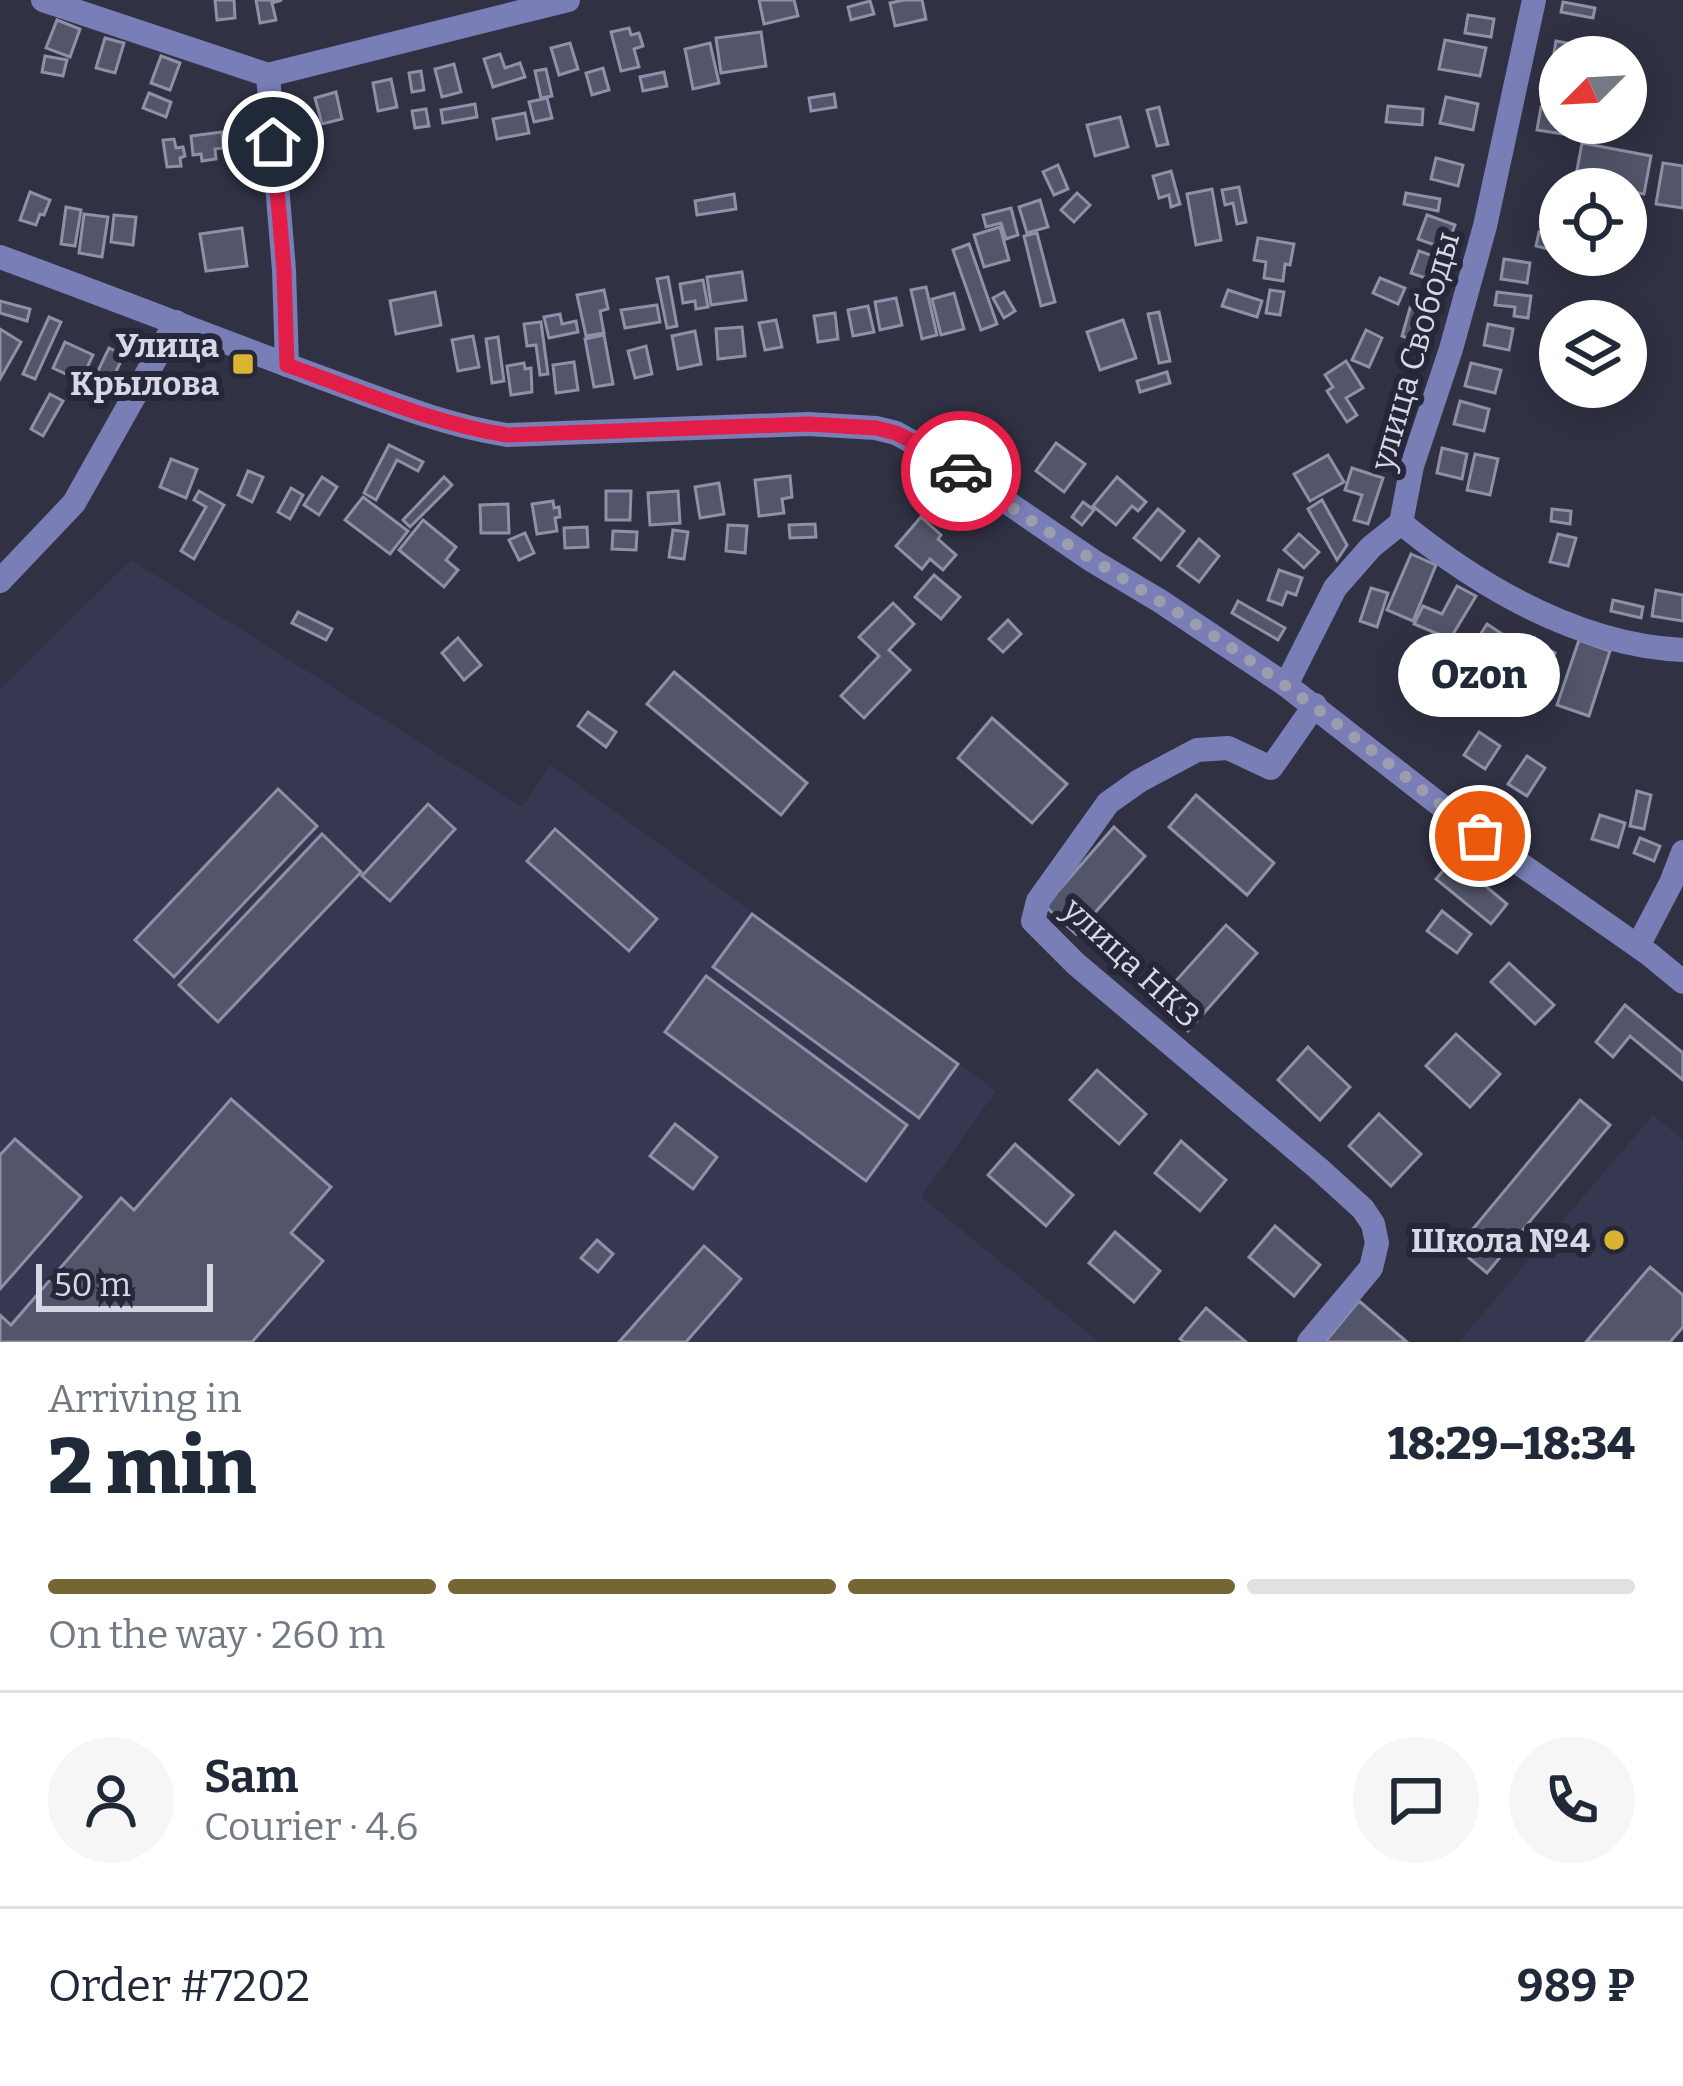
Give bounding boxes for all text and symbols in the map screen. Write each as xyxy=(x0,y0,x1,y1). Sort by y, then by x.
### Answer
north arrow xyxy=(1539,36,1647,144)
map controls xyxy=(1539,36,1647,408)
pin xyxy=(222,91,324,193)
icon: home xyxy=(240,109,306,175)
button: locate xyxy=(1539,168,1647,276)
street label: улица Свободы xyxy=(1362,228,1468,476)
button: layers xyxy=(1539,300,1647,408)
place label: Улица Крылова xyxy=(70,326,219,404)
marker: Улица Крылова xyxy=(230,351,256,377)
courier xyxy=(901,411,1021,531)
icon: car xyxy=(928,438,994,504)
callout: Ozon xyxy=(1399,632,1561,716)
text: Ozon xyxy=(1431,652,1527,698)
pin xyxy=(1429,785,1531,887)
icon: bag xyxy=(1447,803,1513,869)
street label: улица НКЗ xyxy=(1054,889,1208,1036)
place label: Школа №4 xyxy=(1411,1221,1590,1261)
marker: Школа №4 xyxy=(1601,1227,1627,1253)
scale bar xyxy=(36,1258,213,1311)
text: 50 m xyxy=(54,1265,131,1305)
text: Arriving in xyxy=(48,1376,242,1422)
text: 18:29–18:34 xyxy=(1388,1417,1635,1471)
text: 2 min xyxy=(48,1420,257,1514)
text: On the way · 260 m xyxy=(48,1612,385,1658)
button: person xyxy=(48,1737,174,1863)
button: chat xyxy=(1353,1737,1479,1863)
button: phone xyxy=(1509,1737,1635,1863)
text: Sam xyxy=(204,1750,298,1804)
text: Courier · 4.6 xyxy=(204,1804,419,1850)
text: Order #7202 xyxy=(48,1959,310,2013)
text: 989 ₽ xyxy=(1517,1959,1635,2013)

